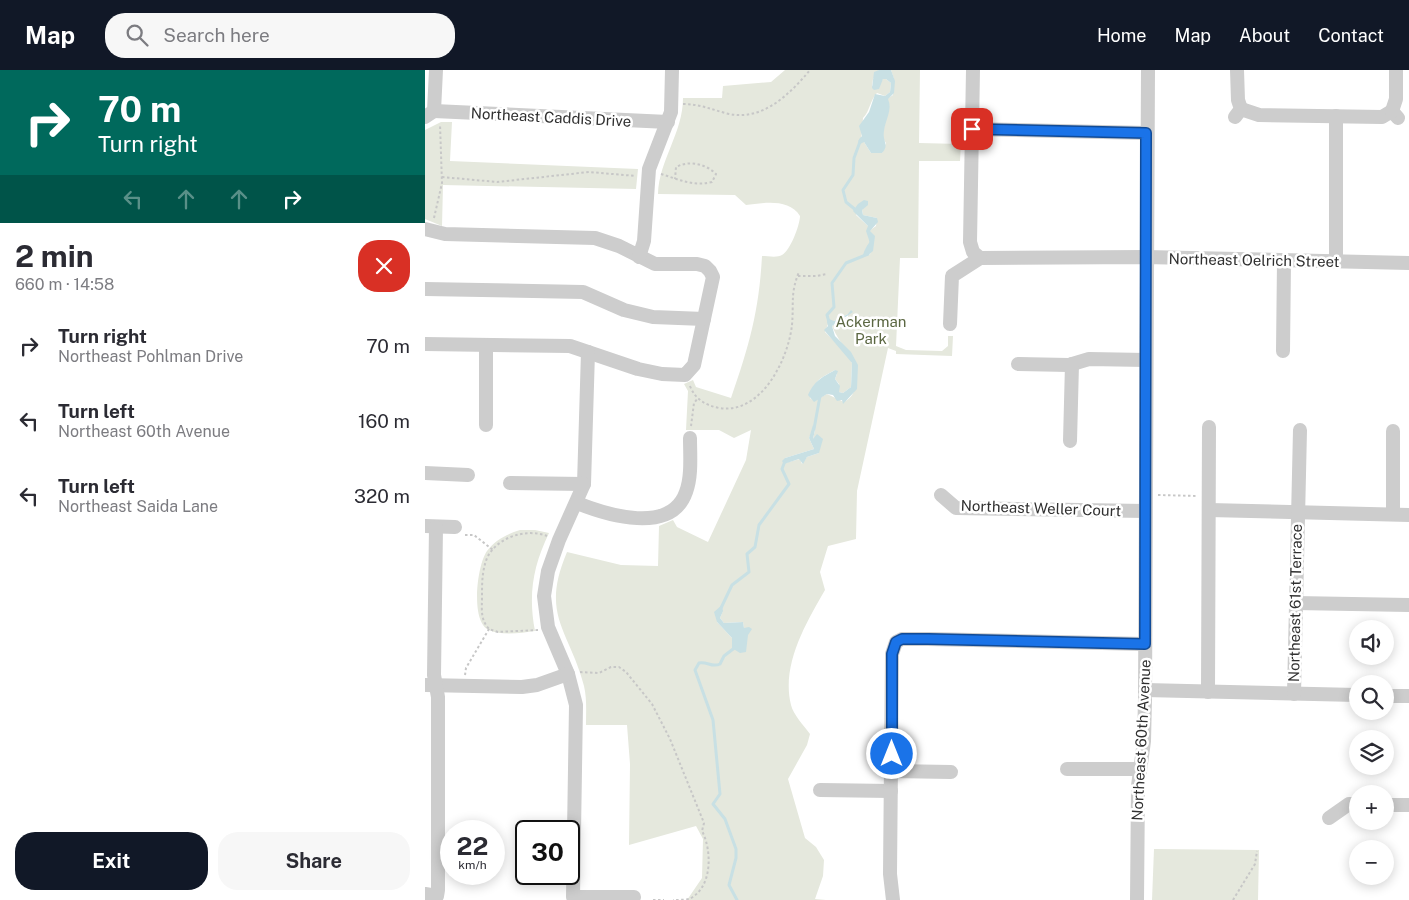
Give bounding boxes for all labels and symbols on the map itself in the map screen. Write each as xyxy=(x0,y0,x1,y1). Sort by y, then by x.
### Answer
street label: Northeast Caddis Drive xyxy=(470,104,632,130)
pin xyxy=(951,108,993,150)
street label: Northeast Oelrich Street xyxy=(1168,250,1340,270)
park label: Ackerman Park xyxy=(836,313,906,347)
street label: Northeast Weller Court xyxy=(960,497,1122,519)
street label: Northeast 61st Terrace xyxy=(1285,524,1305,682)
street label: Northeast 60th Avenue xyxy=(1128,659,1154,821)
position arrow xyxy=(865,727,917,779)
speed limit sign: 30 xyxy=(515,820,580,885)

